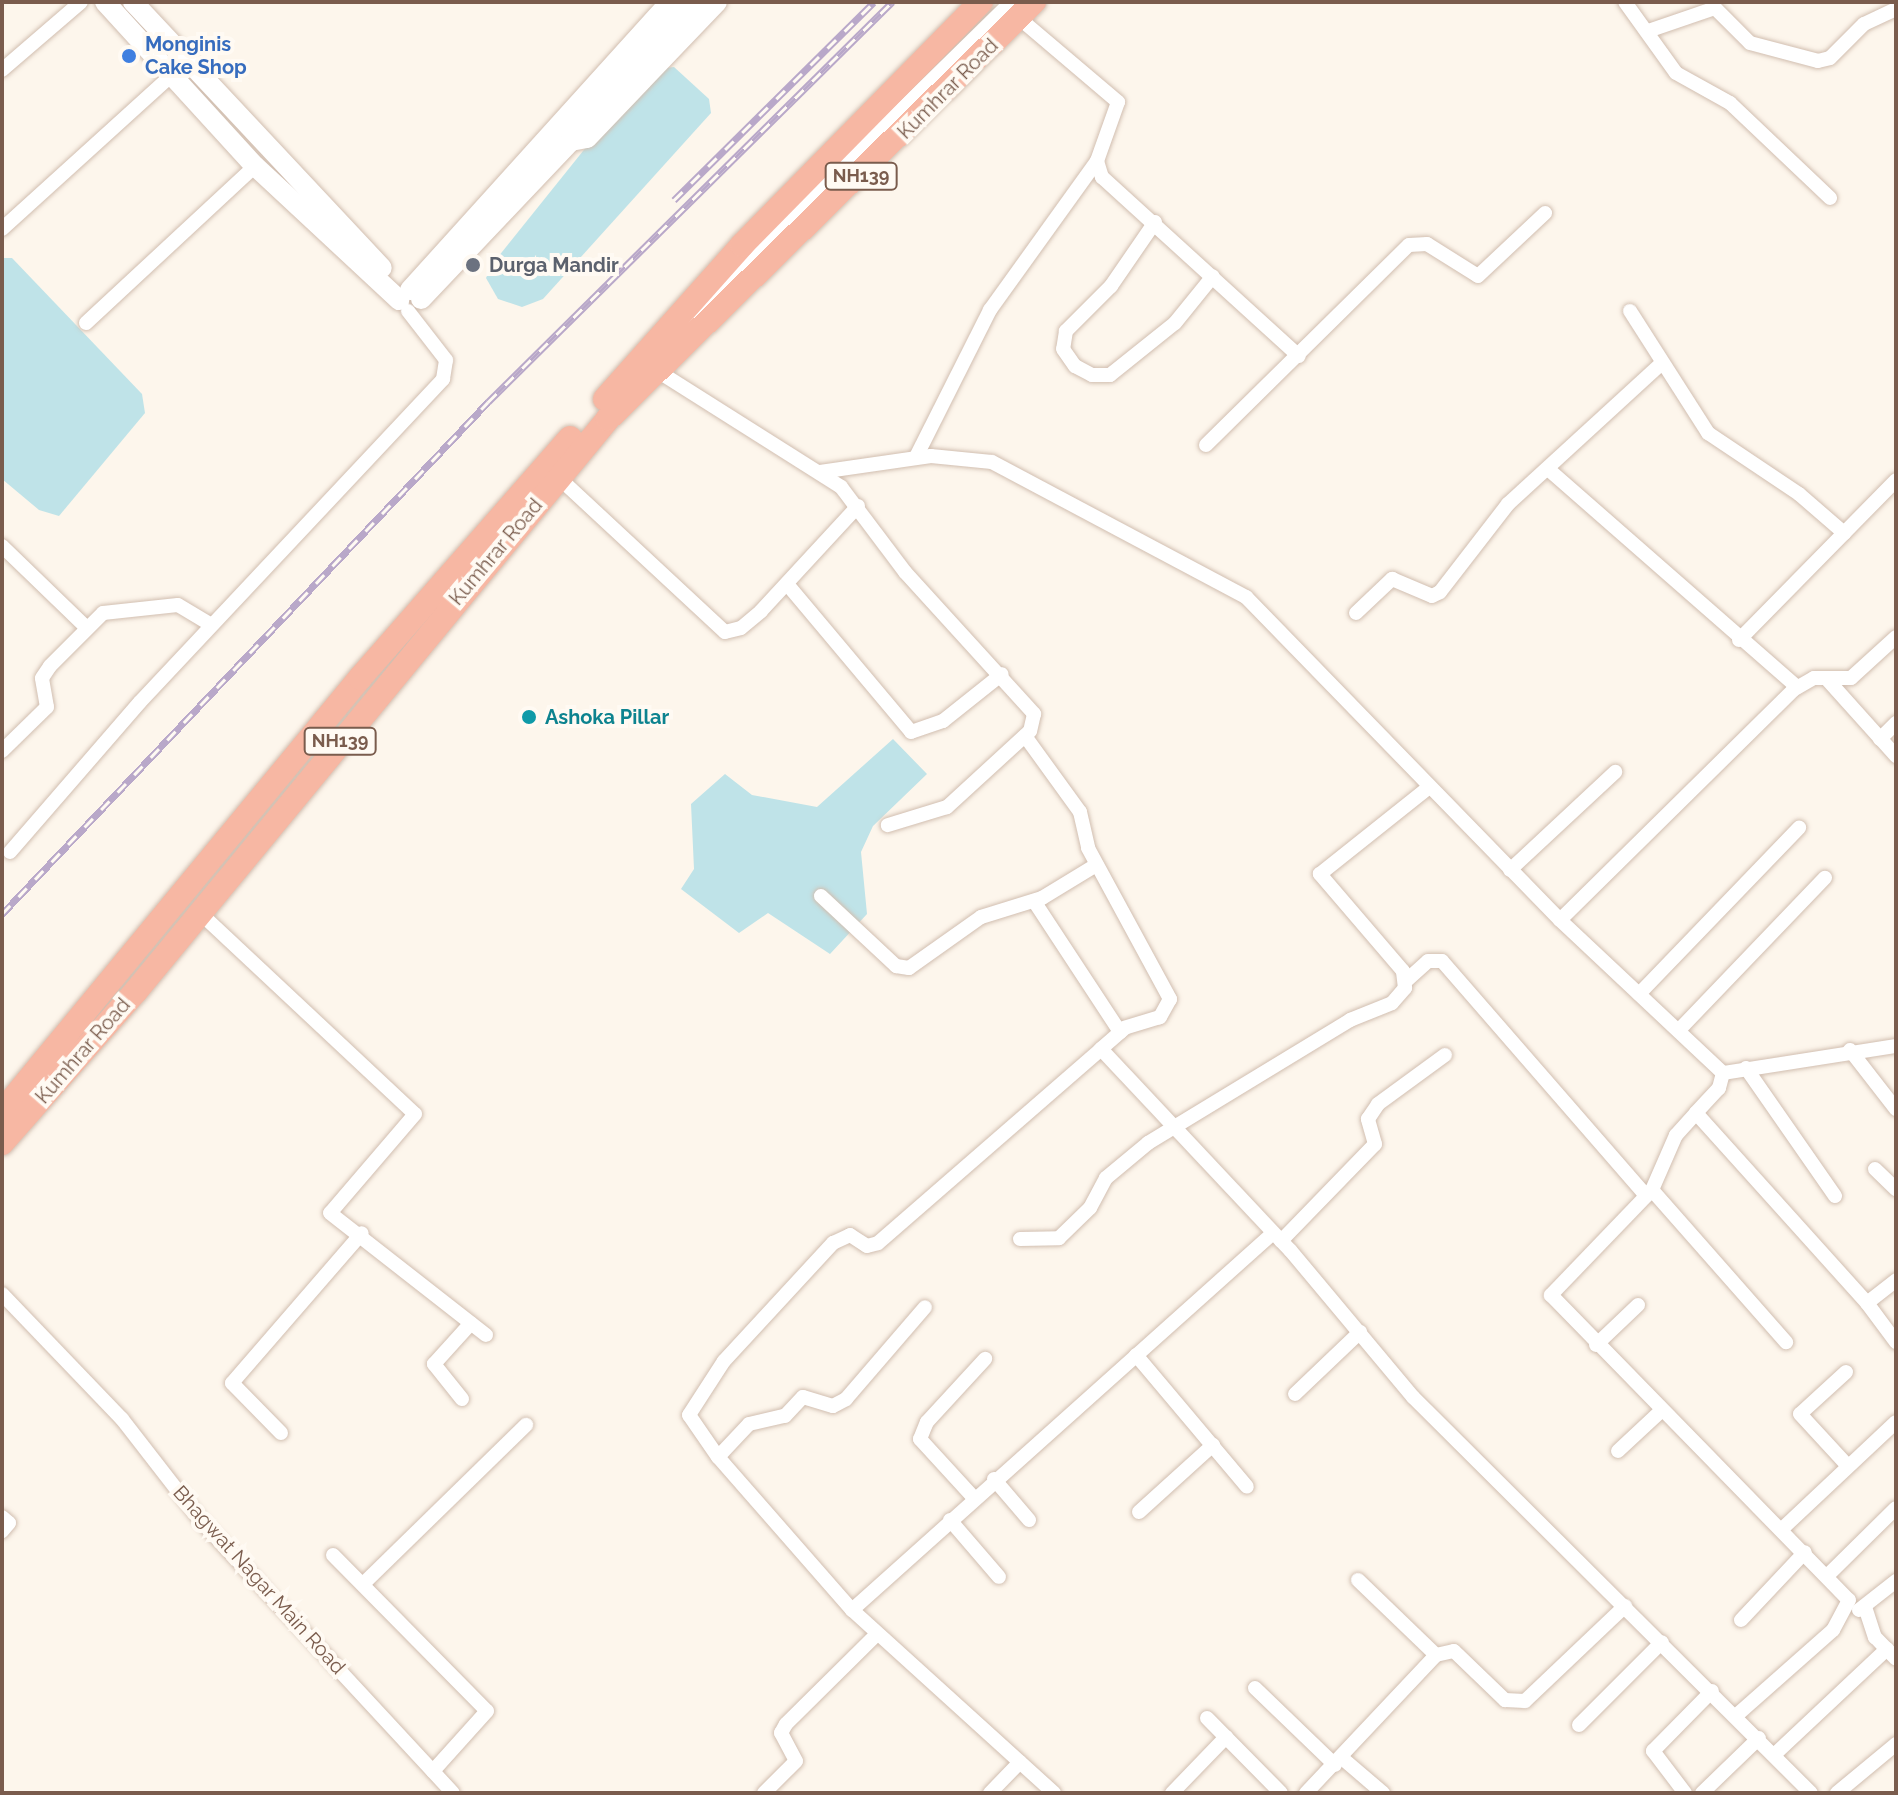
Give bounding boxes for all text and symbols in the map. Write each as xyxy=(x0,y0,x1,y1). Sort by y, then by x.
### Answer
place label: Monginis Cake Shop xyxy=(145,32,247,79)
street label: Kumhrar Road xyxy=(893,34,1003,144)
marker: Monginis Cake Shop xyxy=(120,47,138,65)
road number: NH139 xyxy=(823,162,899,190)
place label: Durga Mandir xyxy=(489,253,619,277)
marker: Durga Mandir xyxy=(464,256,482,274)
street label: Kumhrar Road xyxy=(444,494,548,610)
place label: Ashoka Pillar xyxy=(545,705,669,729)
marker: Ashoka Pillar xyxy=(520,708,538,726)
road number: NH139 xyxy=(302,727,378,755)
street label: Kumhrar Road xyxy=(31,993,135,1109)
street label: Bhagwat Nagar Main Road xyxy=(168,1481,350,1679)

